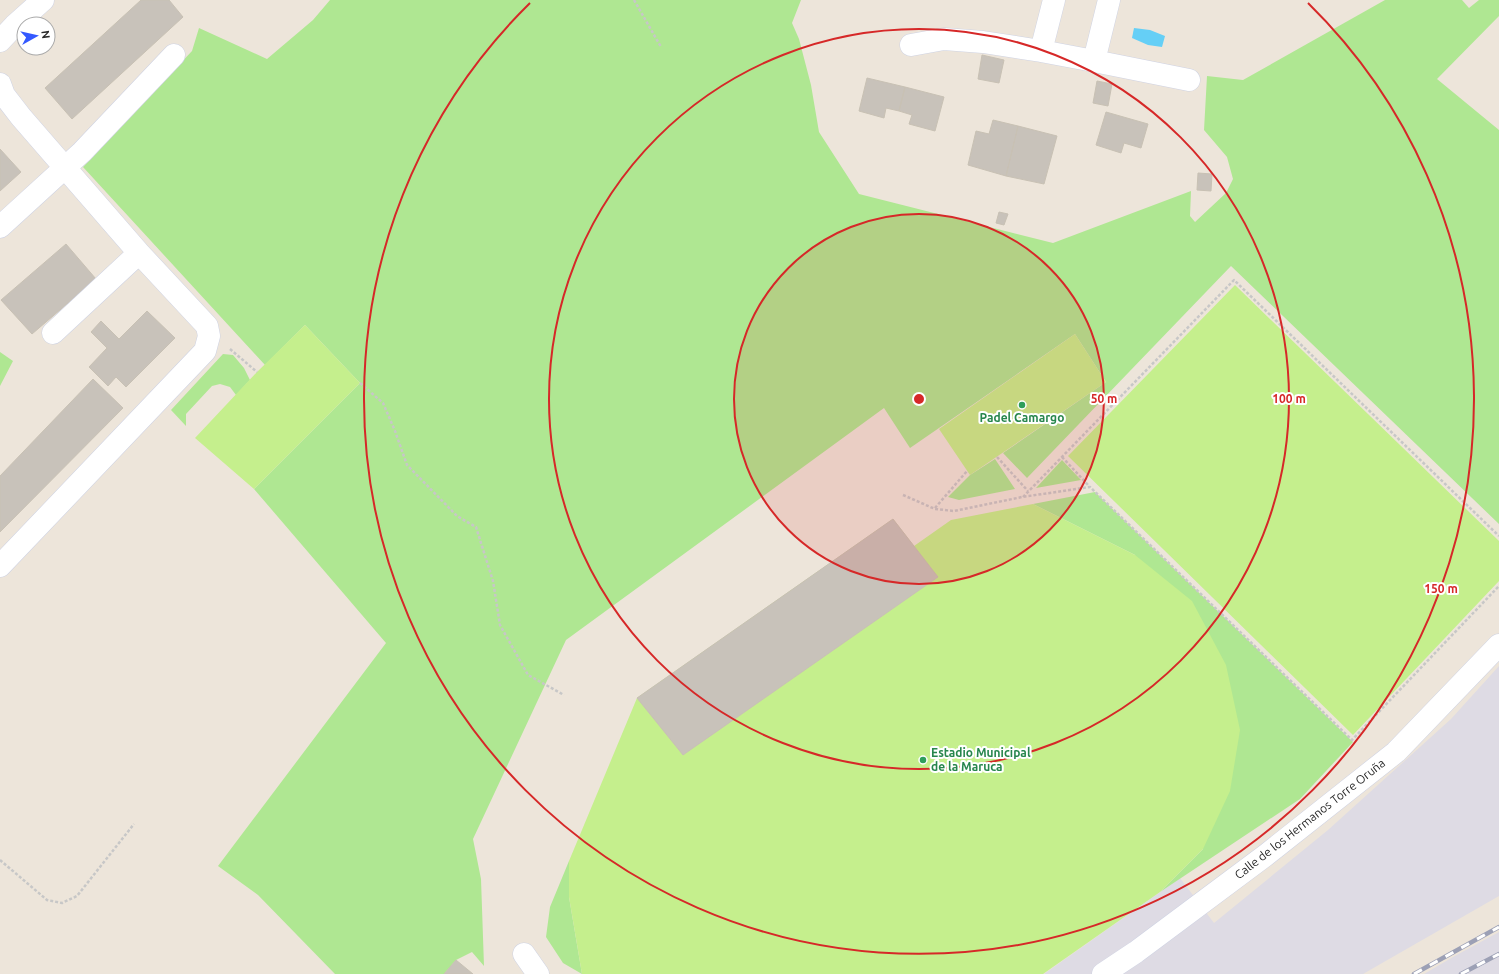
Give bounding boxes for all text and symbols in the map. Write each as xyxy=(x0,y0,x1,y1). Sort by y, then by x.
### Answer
north arrow xyxy=(16,16,56,56)
text: N xyxy=(39,30,52,40)
centre of rings xyxy=(912,392,926,406)
text: 50 m xyxy=(1091,392,1117,405)
text: 100 m xyxy=(1272,392,1306,405)
marker: Padel Camargo xyxy=(1017,400,1027,410)
place label: Padel Camargo xyxy=(980,411,1064,424)
text: 150 m xyxy=(1424,582,1458,595)
place label: Estadio Municipal de la Maruca xyxy=(931,746,1031,773)
marker: Estadio Municipal de la Maruca xyxy=(918,755,928,765)
street label: Calle de los Hermanos Torre Oruña xyxy=(1232,756,1387,881)

